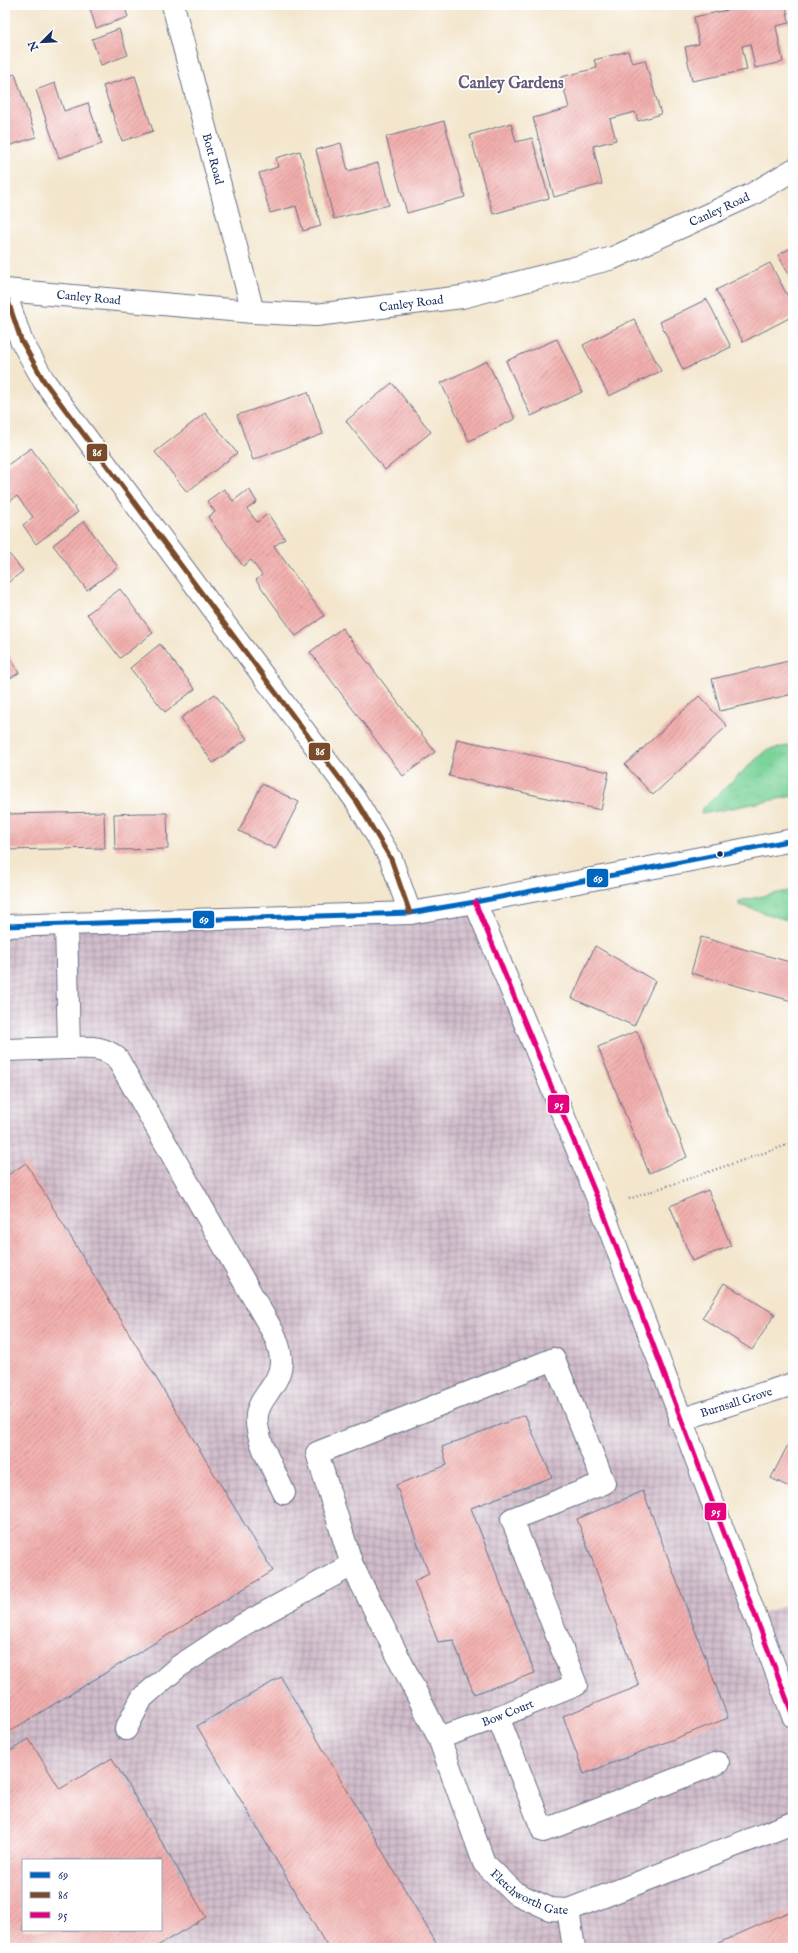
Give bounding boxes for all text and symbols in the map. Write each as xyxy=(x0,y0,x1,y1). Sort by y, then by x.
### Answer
north arrow xyxy=(22,22,62,62)
text: N xyxy=(25,38,43,54)
district label: Canley Gardens xyxy=(458,74,564,94)
street label: Bott Road xyxy=(199,132,227,187)
street label: Canley Road xyxy=(687,189,752,230)
street label: Canley Road xyxy=(56,287,122,308)
street label: Canley Road xyxy=(378,292,445,315)
line badge: 86 xyxy=(86,443,108,462)
text: 86 xyxy=(93,446,103,460)
line badge: 86 xyxy=(308,742,331,761)
text: 86 xyxy=(316,745,326,759)
unlabelled marker xyxy=(715,849,725,859)
line badge: 69 xyxy=(586,868,609,888)
text: 69 xyxy=(593,872,603,886)
line badge: 69 xyxy=(192,910,215,929)
text: 69 xyxy=(199,913,209,927)
line badge: 95 xyxy=(547,1094,570,1114)
text: 95 xyxy=(554,1098,563,1112)
street label: Burnsall Grove xyxy=(698,1383,775,1421)
line badge: 95 xyxy=(704,1502,727,1521)
text: 95 xyxy=(711,1505,720,1519)
street label: Bow Court xyxy=(480,1696,536,1730)
legend xyxy=(22,1859,162,1931)
street label: Fletchworth Gate xyxy=(487,1866,569,1918)
text: 69 xyxy=(58,1868,68,1883)
text: 86 xyxy=(58,1888,69,1903)
text: 95 xyxy=(57,1908,68,1923)

